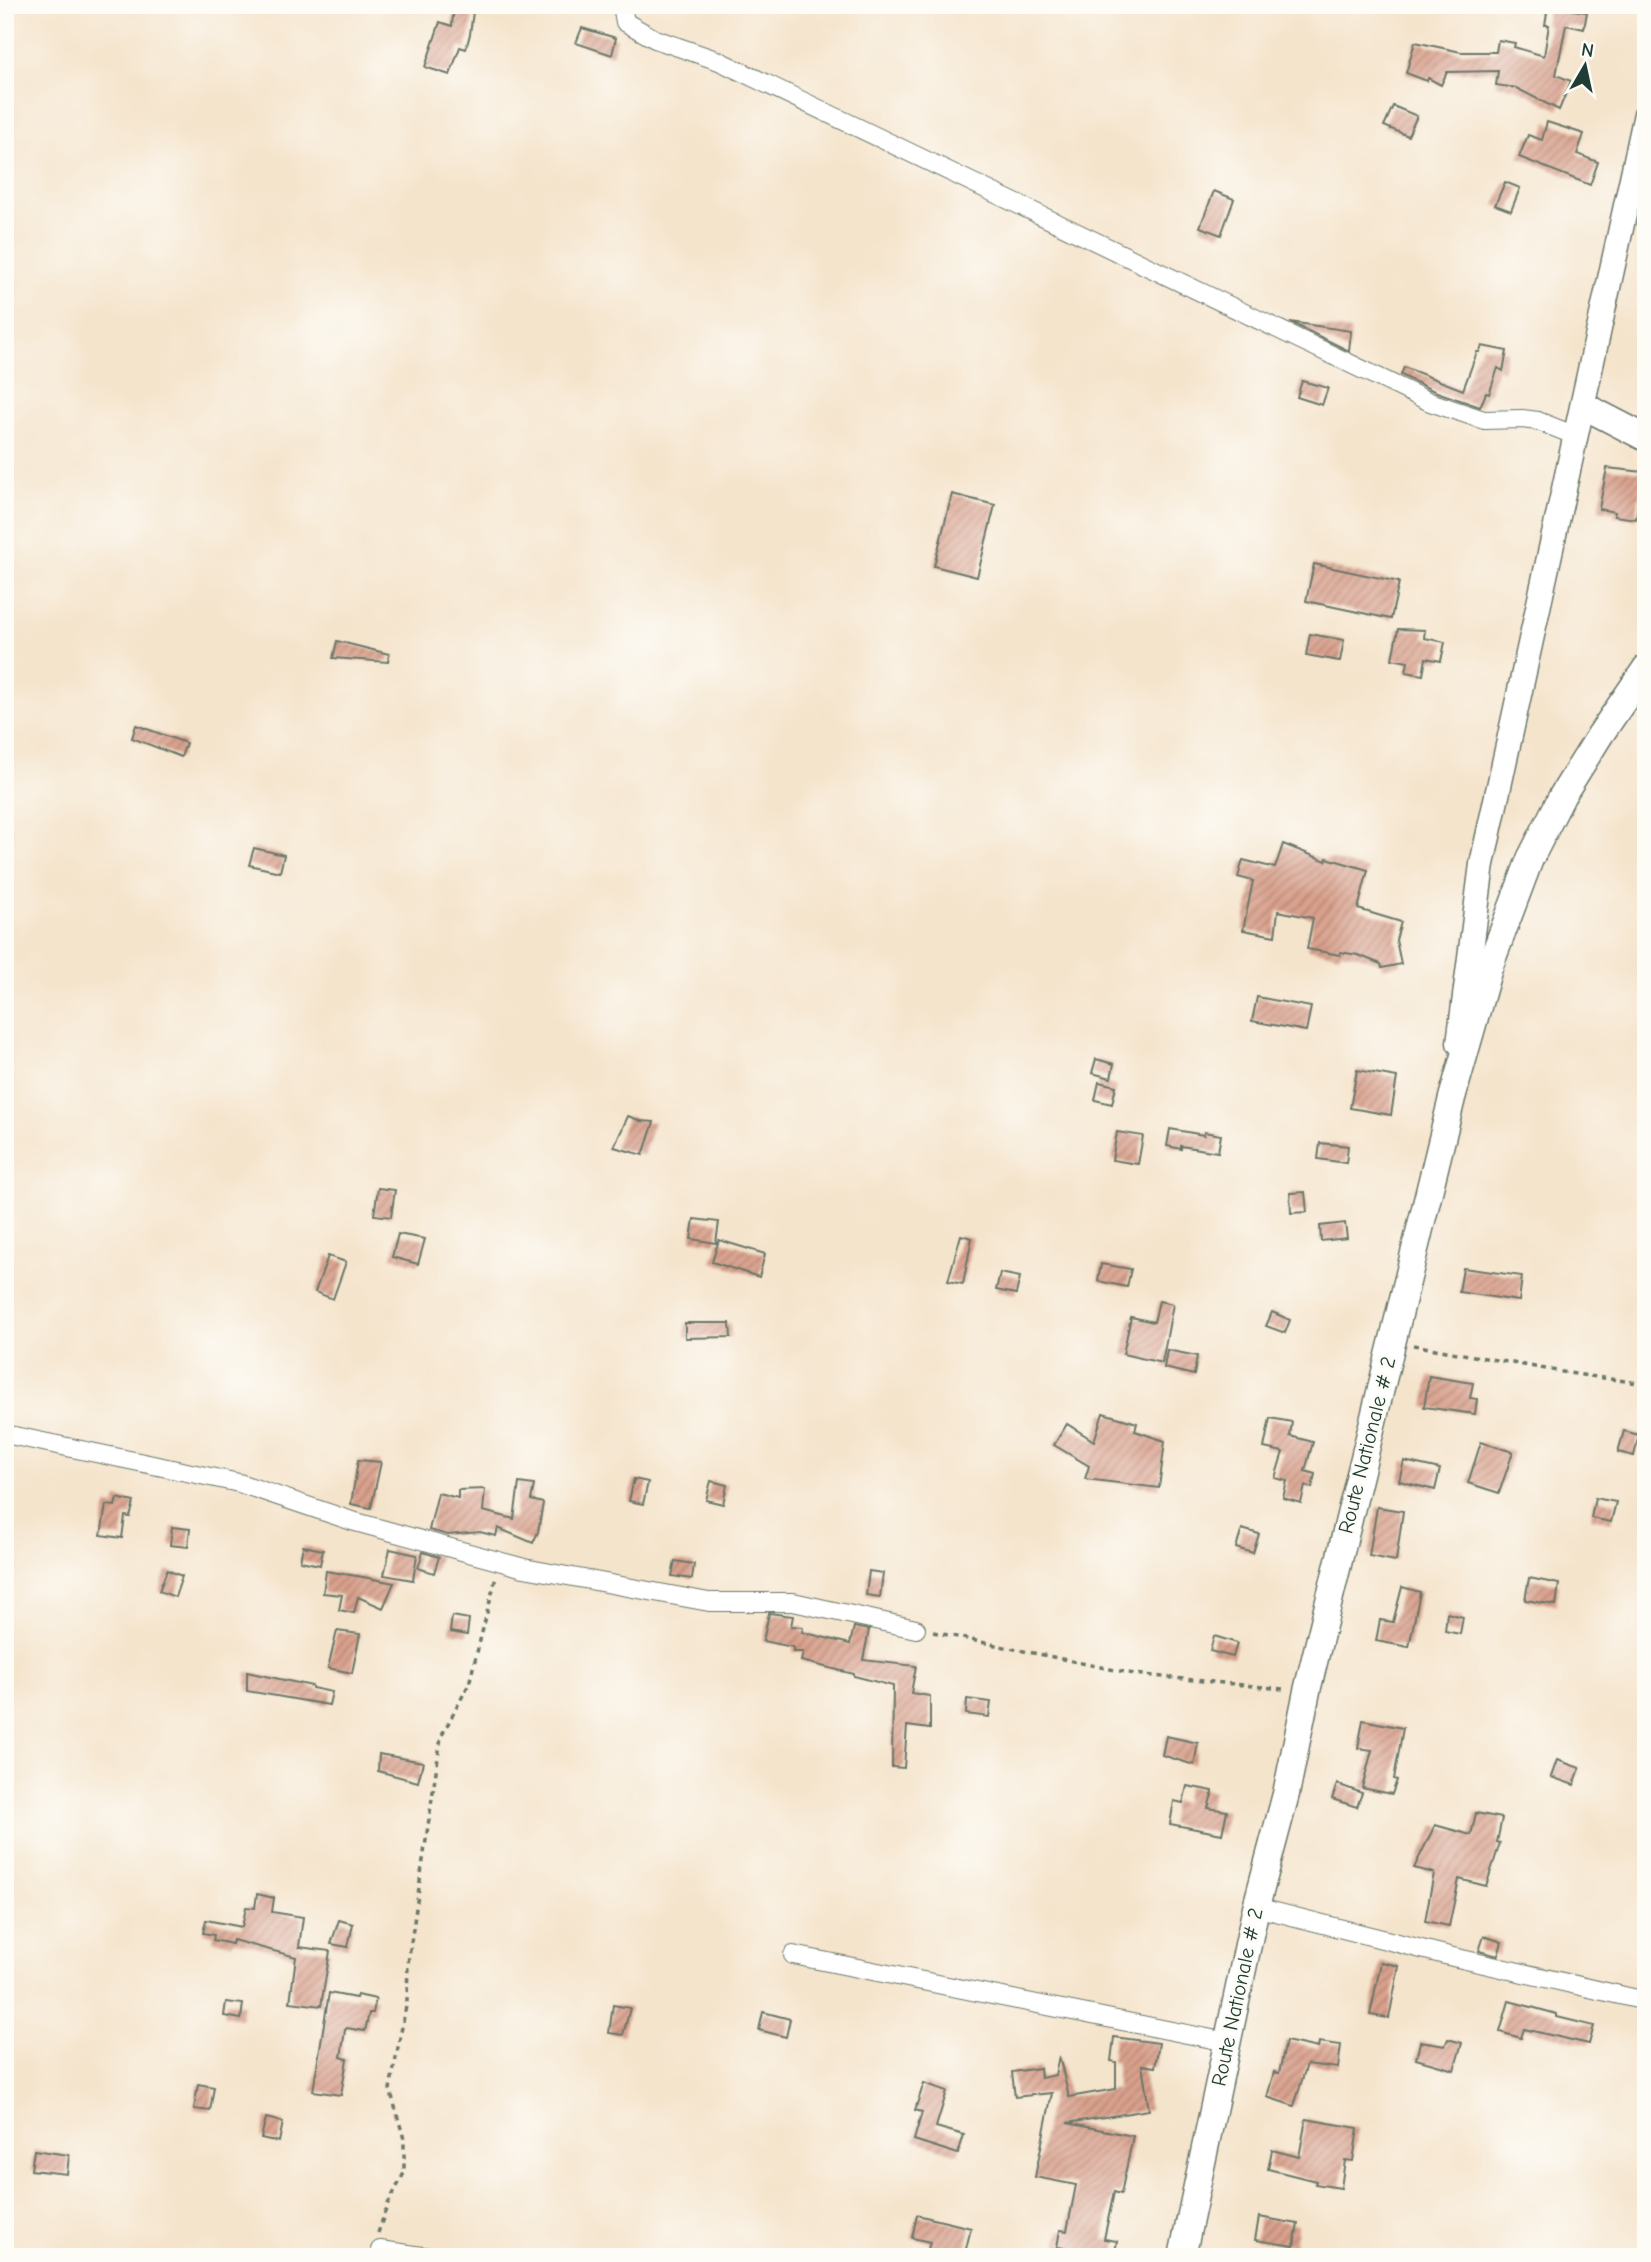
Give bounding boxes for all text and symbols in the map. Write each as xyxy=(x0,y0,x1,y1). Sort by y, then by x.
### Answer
north arrow xyxy=(1550,32,1620,102)
text: N xyxy=(1580,38,1595,62)
street label: Route Nationale # 2 xyxy=(1333,1354,1401,1536)
street label: Route Nationale # 2 xyxy=(1206,1906,1268,2088)

